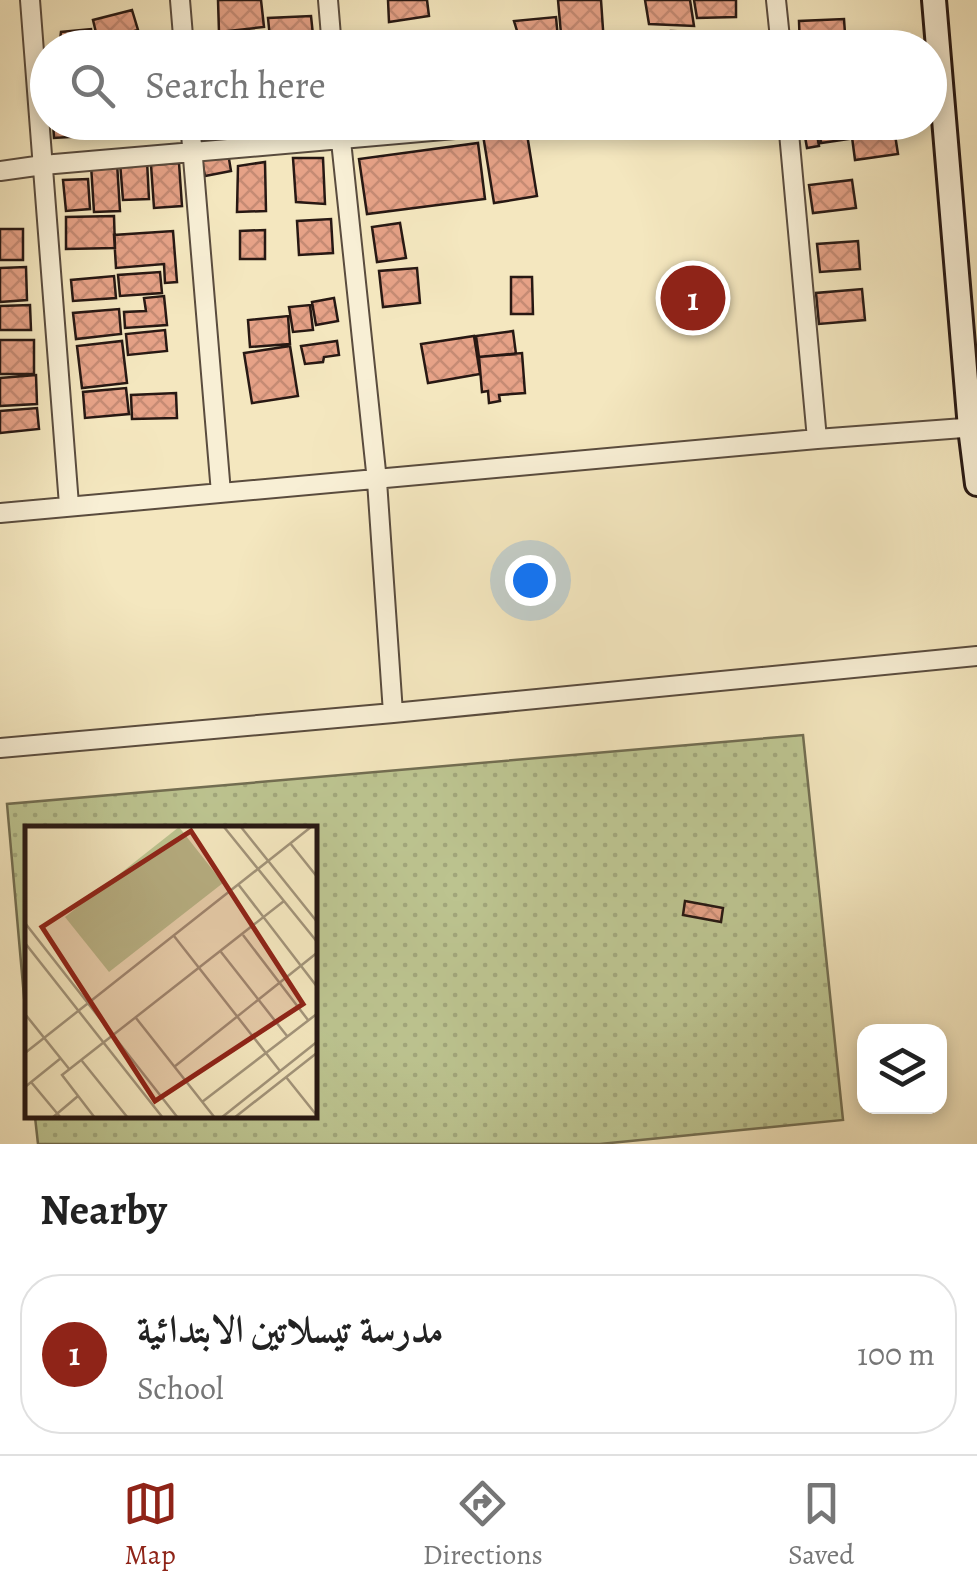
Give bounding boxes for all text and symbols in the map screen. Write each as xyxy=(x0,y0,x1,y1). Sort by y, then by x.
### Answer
search box xyxy=(30,30,947,140)
icon: search xyxy=(65,58,120,113)
text: Search here xyxy=(145,59,326,111)
pin: 1 xyxy=(660,260,726,336)
your location xyxy=(505,555,556,606)
inset map xyxy=(25,826,318,1119)
map controls xyxy=(857,1024,947,1114)
button: layers xyxy=(857,1024,947,1114)
text: Nearby xyxy=(40,1181,167,1238)
text: مدرسة تيسلاتين الابتدائية xyxy=(137,1303,444,1355)
text: 1 xyxy=(69,1332,80,1376)
text: 100 m xyxy=(857,1332,935,1376)
text: School xyxy=(137,1366,224,1410)
tab: Map xyxy=(123,1476,178,1574)
tab: Directions xyxy=(423,1476,543,1574)
tab: Saved xyxy=(788,1476,854,1574)

